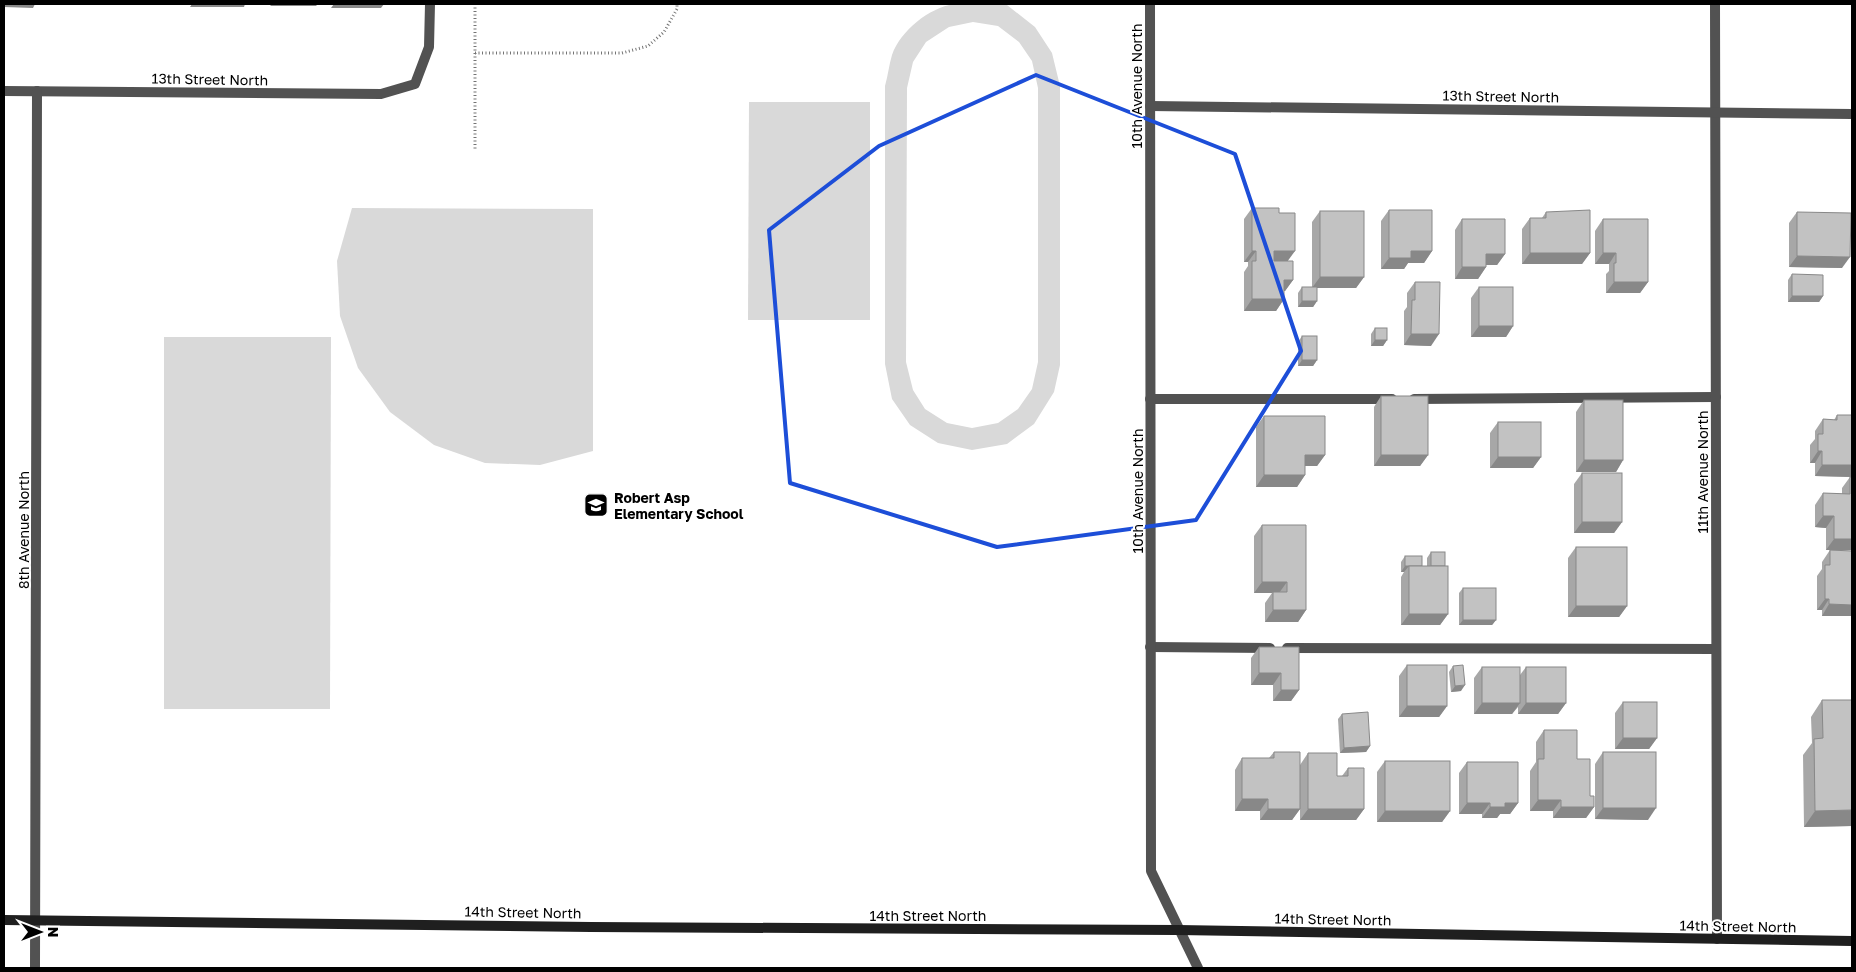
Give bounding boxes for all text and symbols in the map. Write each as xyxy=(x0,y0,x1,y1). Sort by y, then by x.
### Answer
street label: 10th Avenue North xyxy=(1128,23,1145,149)
street label: 13th Street North xyxy=(152,69,268,89)
street label: 13th Street North xyxy=(1443,86,1559,106)
street label: 11th Avenue North xyxy=(1694,410,1711,534)
street label: 10th Avenue North xyxy=(1129,428,1146,554)
street label: 8th Avenue North xyxy=(15,471,32,589)
place label: Robert Asp Elementary School xyxy=(614,489,744,522)
school or university icon: Robert Asp Elementary School xyxy=(583,492,609,518)
street label: 14th Street North xyxy=(464,902,582,922)
north arrow xyxy=(15,907,65,957)
street label: 14th Street North xyxy=(870,907,986,924)
street label: 14th Street North xyxy=(1274,909,1392,929)
street label: 14th Street North xyxy=(1679,916,1797,936)
text: N xyxy=(45,927,62,937)

